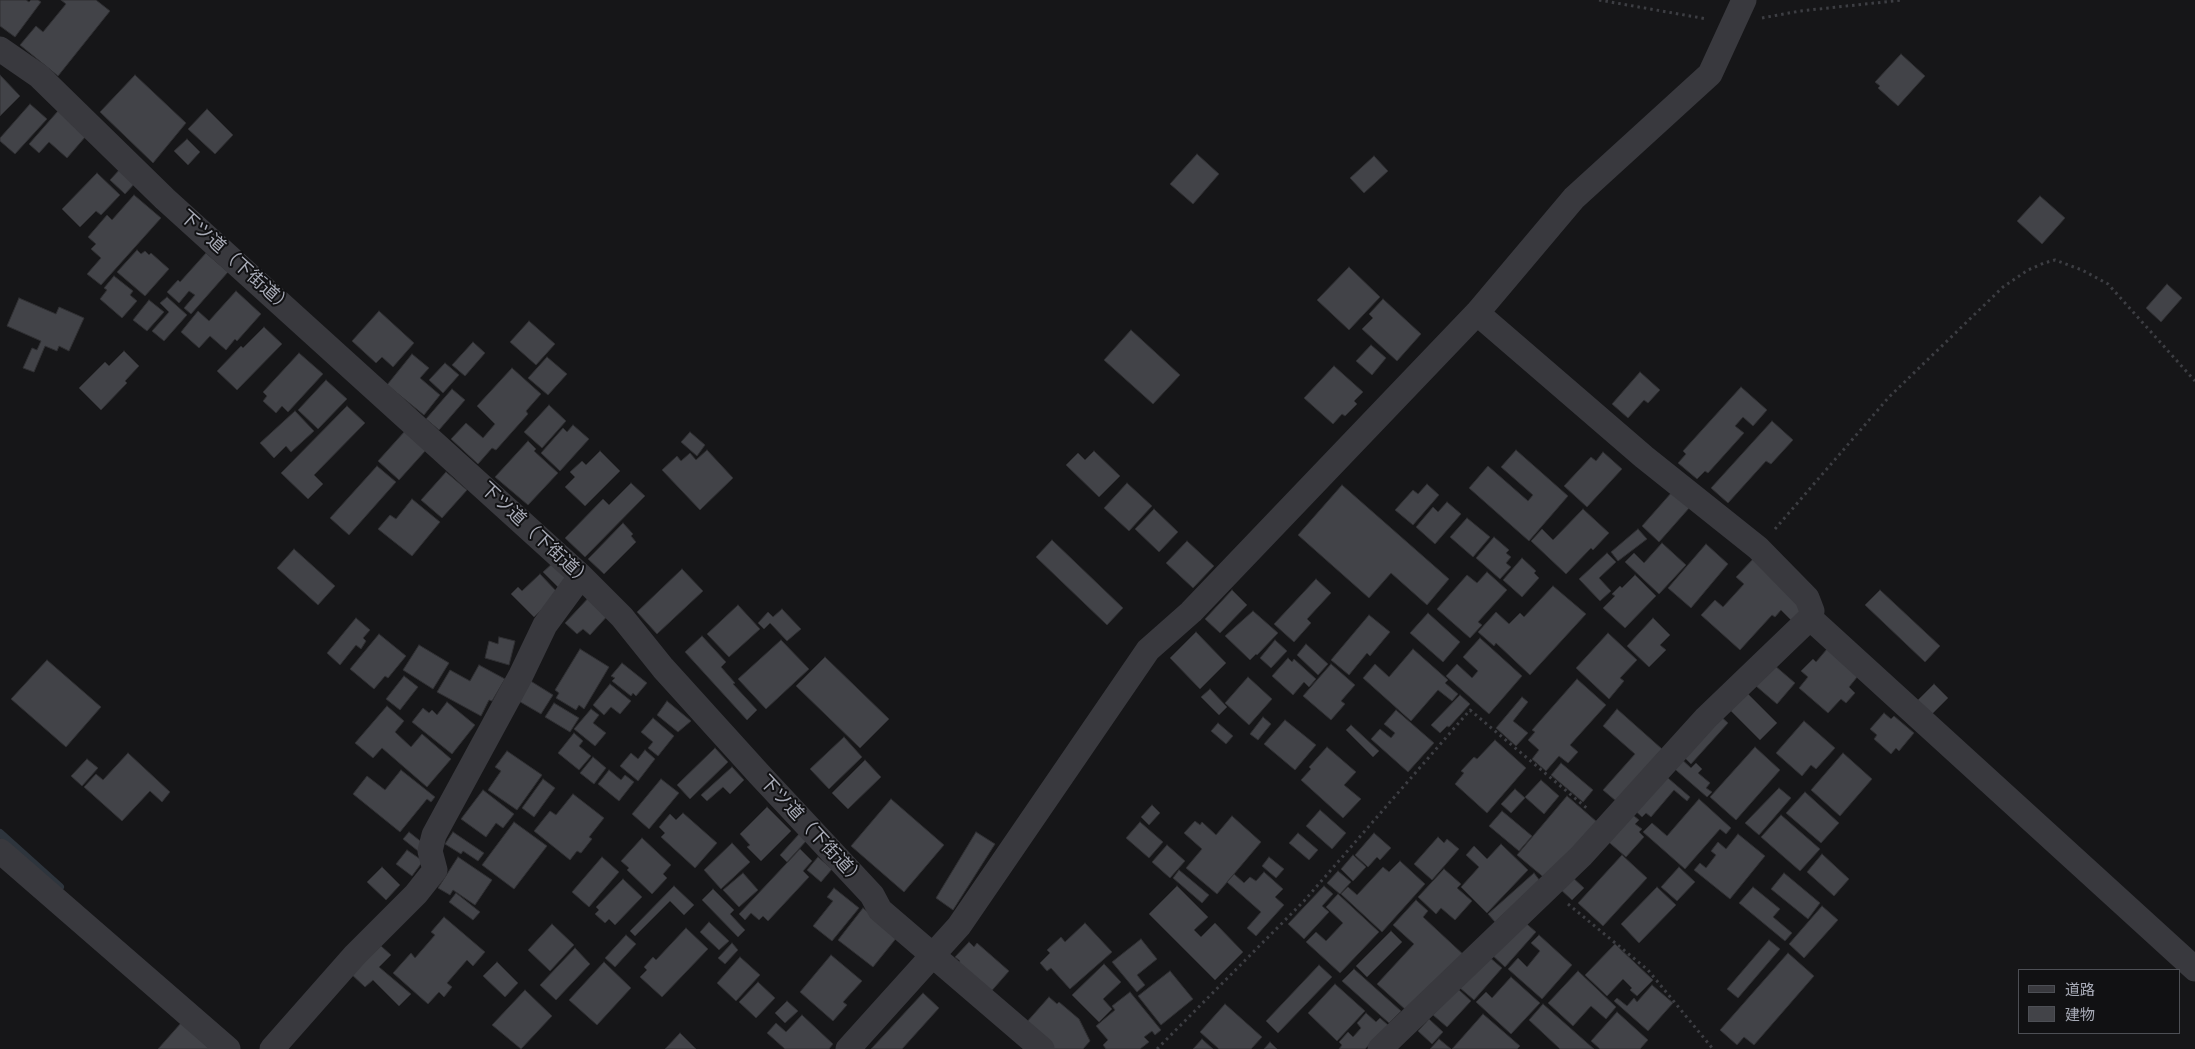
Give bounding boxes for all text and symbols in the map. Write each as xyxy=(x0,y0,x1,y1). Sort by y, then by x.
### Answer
street label: 下ツ道（下街道） xyxy=(175,206,297,318)
street label: 下ツ道（下街道） xyxy=(476,478,596,592)
street label: 下ツ道（下街道） xyxy=(755,771,869,891)
legend xyxy=(2018,969,2180,1034)
text: 道路 xyxy=(2065,980,2095,999)
text: 建物 xyxy=(2065,1005,2095,1024)

